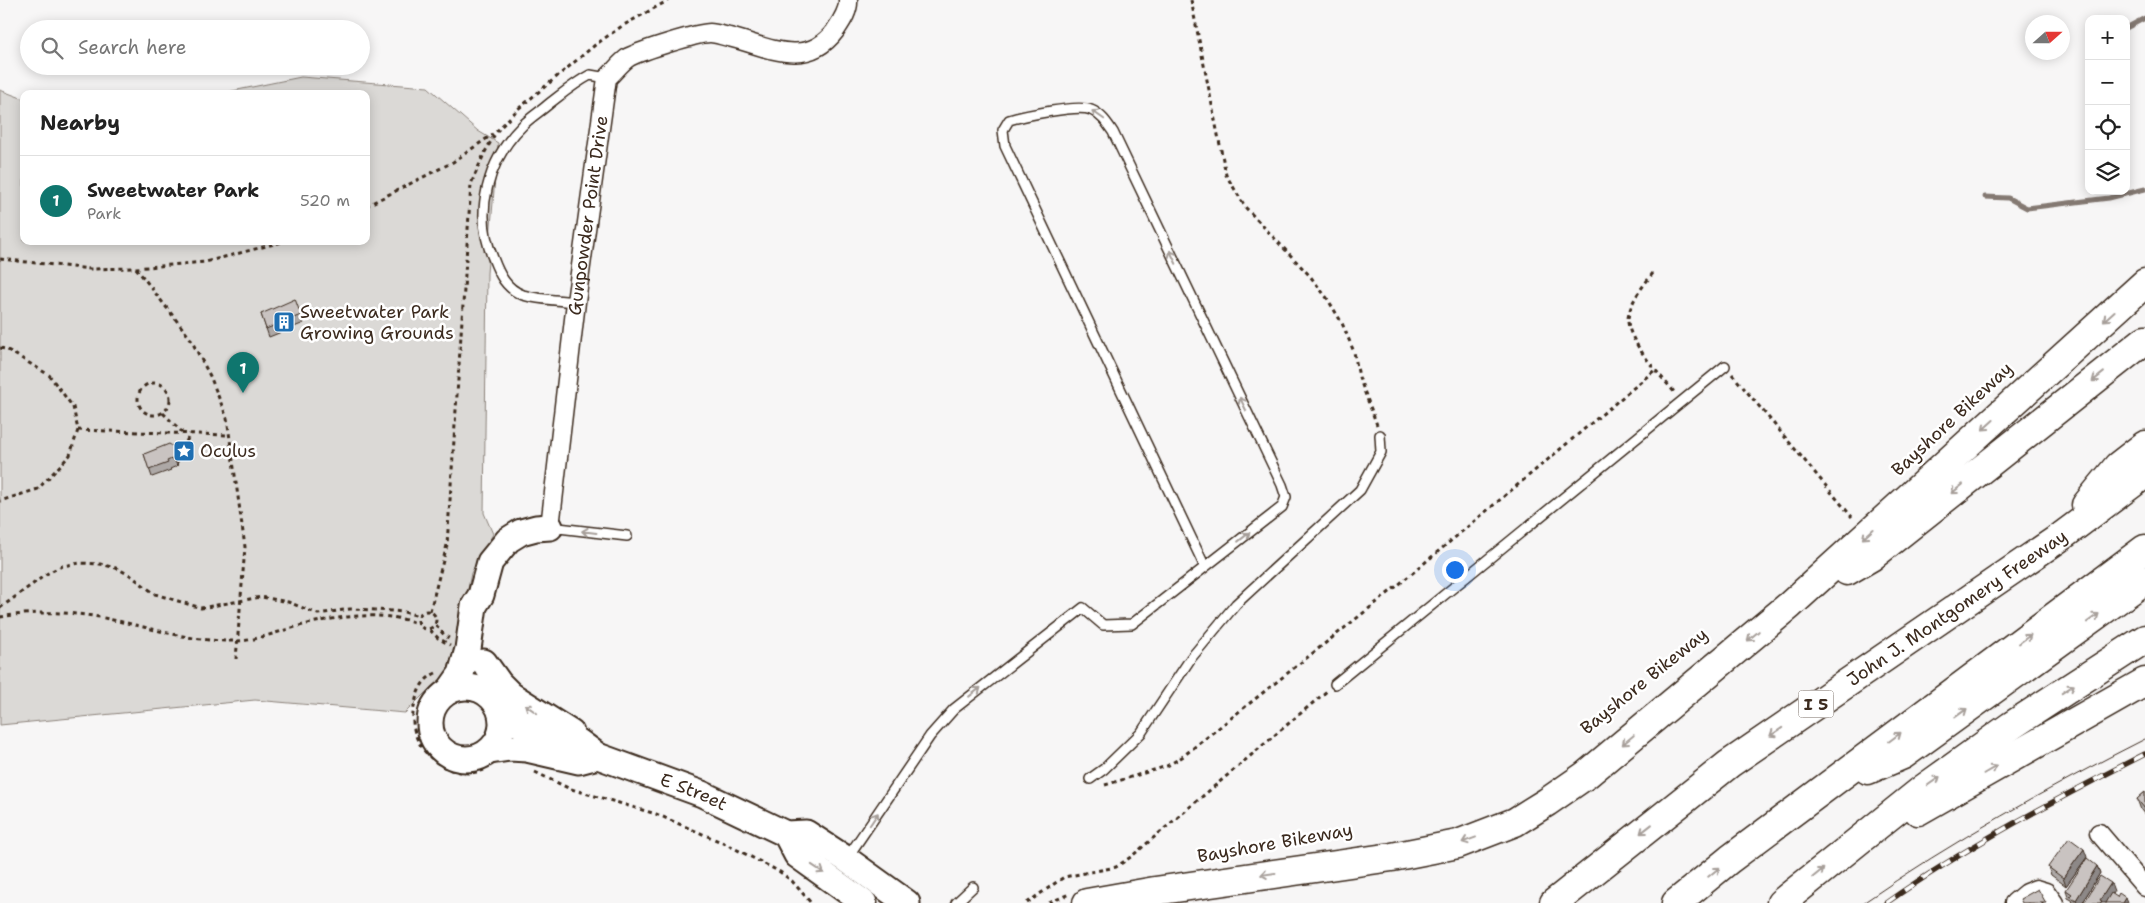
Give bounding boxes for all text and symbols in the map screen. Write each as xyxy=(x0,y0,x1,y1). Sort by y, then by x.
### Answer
north arrow xyxy=(2025,15,2070,60)
map controls xyxy=(2085,15,2130,195)
button: + xyxy=(2085,15,2130,60)
search box xyxy=(20,20,370,75)
icon: search xyxy=(38,34,66,62)
text: Search here xyxy=(78,35,187,60)
button: − xyxy=(2085,60,2130,105)
button: locate xyxy=(2085,105,2130,150)
text: Nearby xyxy=(40,109,120,137)
one-way arrow xyxy=(1091,110,1105,120)
street label: Gunpowder Point Drive xyxy=(563,114,614,317)
button: layers xyxy=(2085,150,2130,195)
text: Sweetwater Park xyxy=(87,178,259,203)
text: 1 xyxy=(52,190,60,211)
text: 520 m xyxy=(300,190,350,211)
text: Park xyxy=(87,203,121,224)
one-way arrow xyxy=(1168,250,1177,265)
place label: Sweetwater Park Growing Grounds xyxy=(300,300,454,345)
building icon: Sweetwater Park Growing Grounds xyxy=(272,310,296,334)
one-way arrow xyxy=(2102,310,2115,322)
pin: 1 xyxy=(227,352,259,393)
street label: Bayshore Bikeway xyxy=(1886,357,2018,481)
one-way arrow xyxy=(2091,371,2104,382)
one-way arrow xyxy=(1238,397,1248,412)
one-way arrow xyxy=(1982,419,1995,431)
place icon: Oculus xyxy=(172,439,196,463)
place label: Oculus xyxy=(200,439,256,463)
one-way arrow xyxy=(1950,483,1963,494)
street label: John J. Montgomery Freeway xyxy=(1842,524,2072,692)
one-way arrow xyxy=(581,527,597,537)
one-way arrow xyxy=(1862,529,1875,540)
one-way arrow xyxy=(1237,532,1250,543)
your location xyxy=(1442,557,1468,583)
one-way arrow xyxy=(2086,613,2100,623)
street label: Bayshore Bikeway xyxy=(1575,622,1713,740)
one-way arrow xyxy=(1747,631,1760,642)
one-way arrow xyxy=(2018,634,2032,644)
one-way arrow xyxy=(2061,683,2075,693)
one-way arrow xyxy=(968,687,981,698)
road number: I 5 xyxy=(1798,691,1834,718)
one-way arrow xyxy=(524,704,538,714)
one-way arrow xyxy=(1954,708,1968,718)
one-way arrow xyxy=(1770,727,1784,737)
one-way arrow xyxy=(1888,732,1902,742)
one-way arrow xyxy=(1621,734,1634,746)
one-way arrow xyxy=(1982,765,1997,774)
street label: E Street xyxy=(657,768,731,816)
one-way arrow xyxy=(1927,775,1940,786)
one-way arrow xyxy=(869,812,879,826)
street label: Bayshore Bikeway xyxy=(1195,818,1355,868)
one-way arrow xyxy=(1640,824,1653,835)
one-way arrow xyxy=(1462,836,1478,845)
one-way arrow xyxy=(811,864,825,874)
one-way arrow xyxy=(1707,867,1720,878)
one-way arrow xyxy=(1811,868,1824,879)
one-way arrow xyxy=(1261,870,1277,880)

